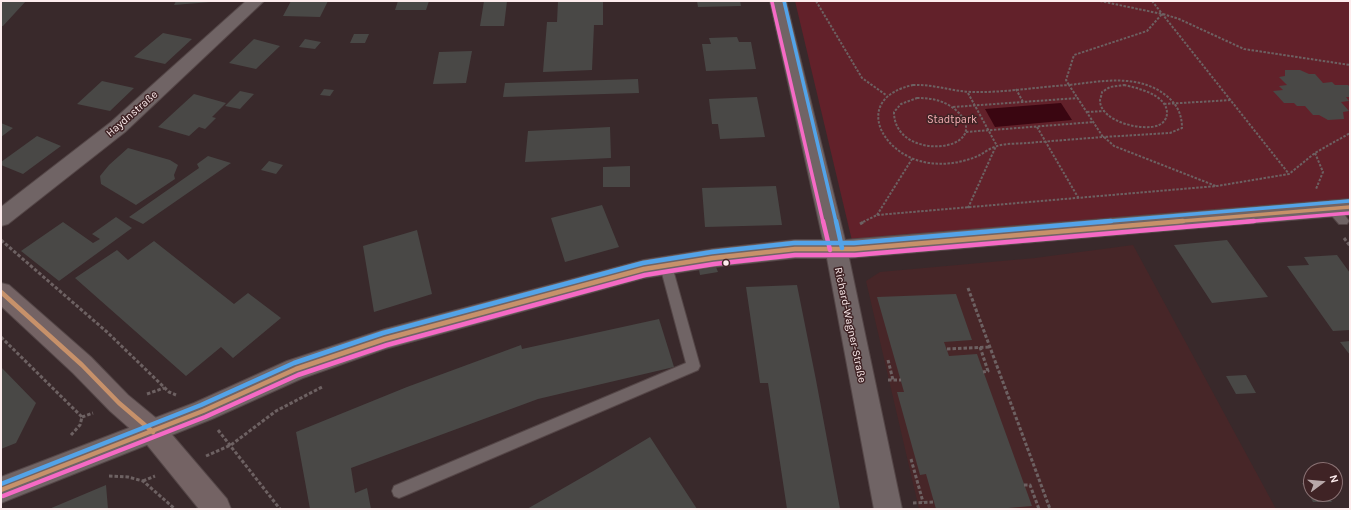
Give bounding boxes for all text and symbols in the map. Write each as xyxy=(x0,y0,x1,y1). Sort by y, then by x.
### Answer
street label: Haydnstraße xyxy=(104,88,160,140)
park label: Stadtpark xyxy=(927,113,977,127)
unlabelled marker xyxy=(721,258,731,268)
street label: Richard-Wagner-Straße xyxy=(831,266,869,384)
north arrow xyxy=(1303,462,1343,502)
text: N xyxy=(1327,473,1341,484)

